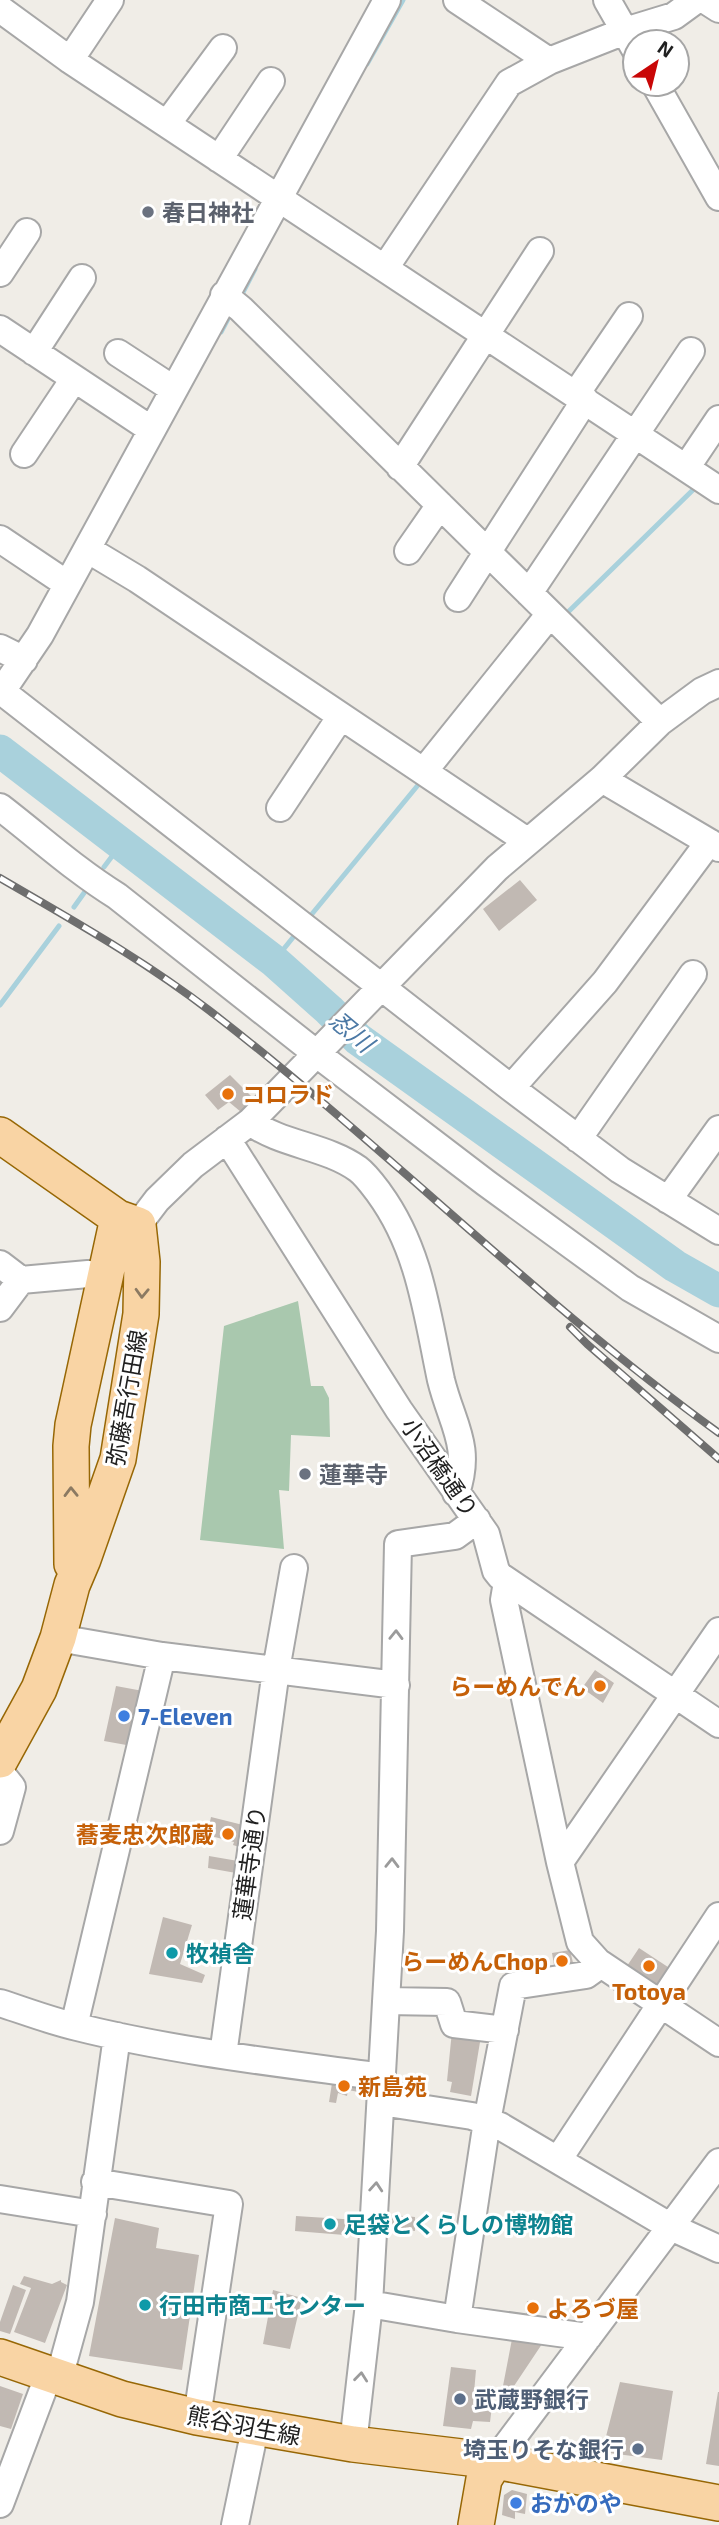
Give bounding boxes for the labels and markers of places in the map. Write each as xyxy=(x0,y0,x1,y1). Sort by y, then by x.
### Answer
place label: 春日神社 xyxy=(162,198,254,226)
marker: 春日神社 xyxy=(140,204,156,220)
place label: コロラド xyxy=(242,1080,334,1108)
marker: コロラド xyxy=(220,1086,236,1102)
place label: 蓮華寺 xyxy=(319,1460,388,1488)
marker: 蓮華寺 xyxy=(297,1466,313,1482)
place label: らーめんでん xyxy=(449,1672,586,1700)
marker: らーめんでん xyxy=(592,1678,608,1694)
place label: 7-Eleven xyxy=(138,1702,233,1730)
marker: 7-Eleven xyxy=(116,1708,132,1724)
place label: 蕎麦忠次郎蔵 xyxy=(76,1820,214,1848)
marker: 蕎麦忠次郎蔵 xyxy=(220,1826,236,1842)
place label: 牧禎舎 xyxy=(186,1939,255,1967)
marker: 牧禎舎 xyxy=(164,1945,180,1961)
place label: らーめんChop xyxy=(401,1947,548,1975)
marker: らーめんChop xyxy=(554,1953,570,1969)
marker: Totoya xyxy=(641,1958,657,1974)
place label: Totoya xyxy=(612,1977,686,2005)
place label: 新島苑 xyxy=(358,2072,427,2100)
marker: 新島苑 xyxy=(336,2078,352,2094)
place label: 足袋とくらしの博物館 xyxy=(344,2210,573,2238)
marker: 足袋とくらしの博物館 xyxy=(322,2216,338,2232)
place label: 行田市商工センター xyxy=(159,2291,366,2319)
place label: よろづ屋 xyxy=(547,2294,639,2322)
marker: 行田市商工センター xyxy=(137,2297,153,2313)
marker: よろづ屋 xyxy=(525,2300,541,2316)
place label: 武蔵野銀行 xyxy=(474,2385,589,2413)
marker: 武蔵野銀行 xyxy=(452,2391,468,2407)
place label: 埼玉りそな銀行 xyxy=(463,2435,624,2463)
marker: 埼玉りそな銀行 xyxy=(630,2441,646,2457)
place label: おかのや xyxy=(530,2489,622,2517)
marker: おかのや xyxy=(508,2495,524,2511)

